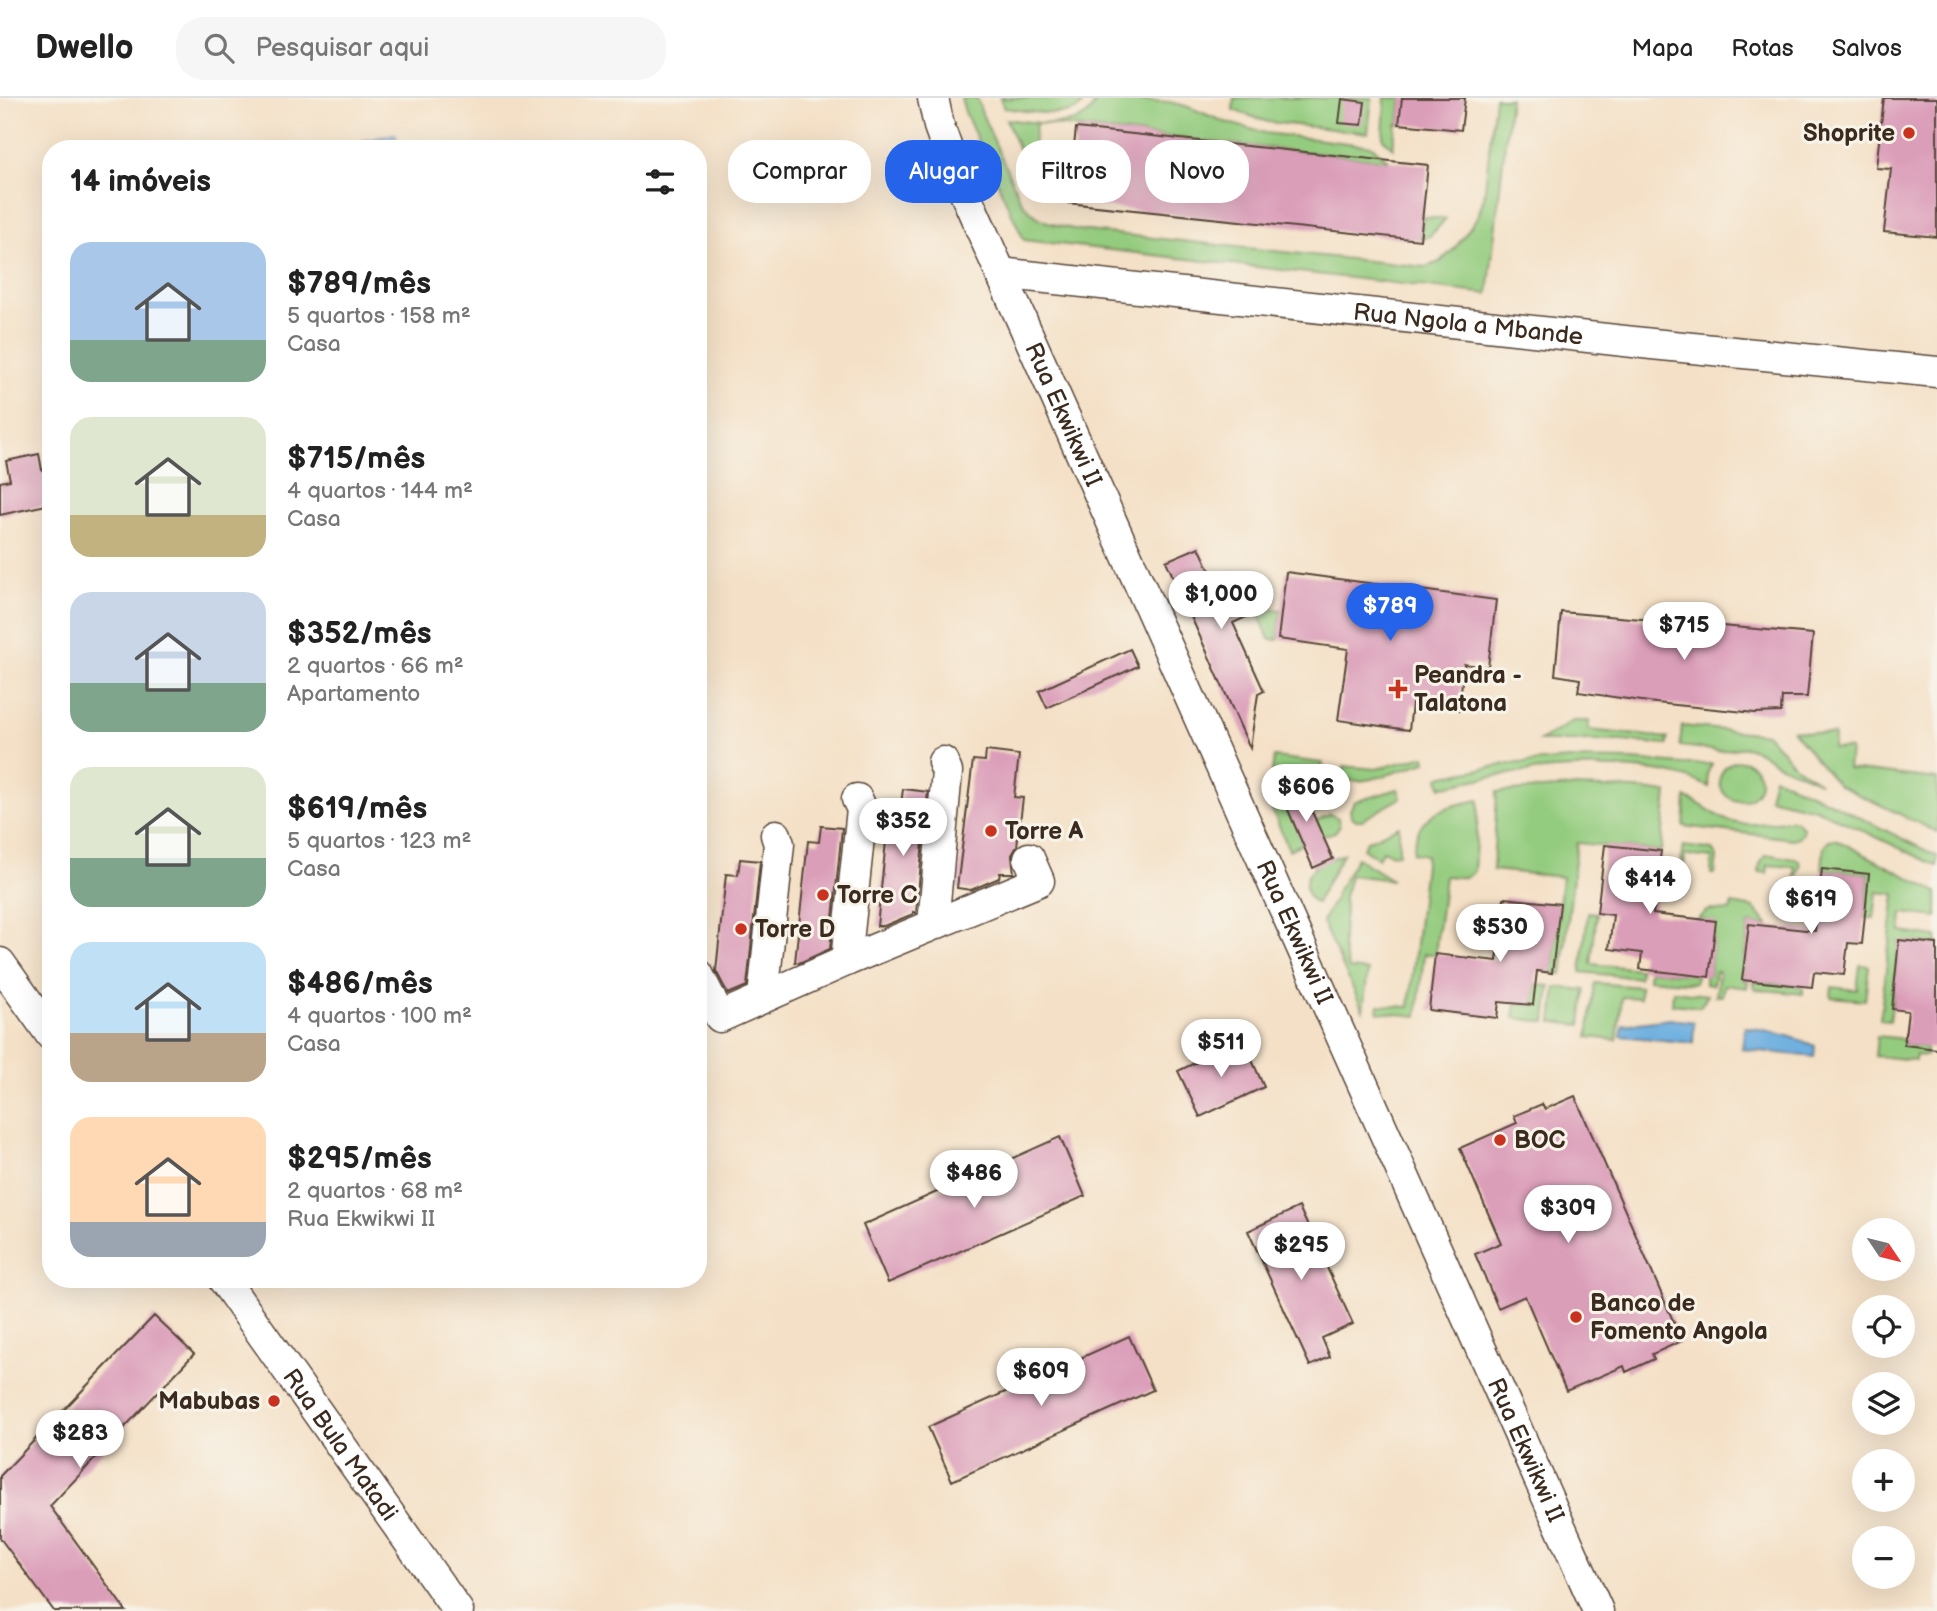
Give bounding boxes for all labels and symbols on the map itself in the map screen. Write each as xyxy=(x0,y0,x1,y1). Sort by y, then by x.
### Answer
place label: Shoprite xyxy=(1803,119,1895,148)
marker: Shoprite xyxy=(1901,125,1917,141)
street label: Rua Ngola a Mbande xyxy=(1352,297,1585,351)
street label: Rua Ekwikwi II xyxy=(1019,338,1108,491)
pin: $1,000 xyxy=(1164,572,1278,631)
pin: $789 xyxy=(1349,584,1431,643)
pin: $715 xyxy=(1643,602,1725,662)
place label: Peandra - Talatona xyxy=(1414,661,1522,718)
marker: Peandra - Talatona xyxy=(1388,679,1408,699)
pin: $606 xyxy=(1265,764,1347,824)
pin: $352 xyxy=(862,798,944,858)
place label: Torre A xyxy=(1005,817,1084,846)
marker: Torre A xyxy=(983,823,999,839)
street label: Rua Ekwikwi II xyxy=(1250,856,1340,1009)
pin: $414 xyxy=(1609,856,1691,916)
pin: $619 xyxy=(1770,876,1852,936)
place label: Torre C xyxy=(837,881,918,910)
marker: Torre C xyxy=(815,887,831,903)
pin: $530 xyxy=(1459,904,1541,964)
place label: Torre D xyxy=(755,915,835,944)
marker: Torre D xyxy=(733,921,749,937)
pin: $511 xyxy=(1180,1020,1262,1079)
place label: BOC xyxy=(1514,1126,1566,1155)
marker: BOC xyxy=(1492,1132,1508,1148)
pin: $486 xyxy=(933,1150,1015,1210)
pin: $309 xyxy=(1527,1186,1609,1245)
north arrow xyxy=(1852,1218,1914,1281)
pin: $295 xyxy=(1260,1222,1342,1282)
place label: Banco de Fomento Angola xyxy=(1590,1289,1768,1346)
marker: Banco de Fomento Angola xyxy=(1568,1309,1584,1325)
pin: $609 xyxy=(1000,1348,1082,1408)
street label: Rua Bula Matadi xyxy=(277,1363,404,1526)
street label: Rua Ekwikwi II xyxy=(1481,1373,1571,1526)
place label: Mabubas xyxy=(158,1387,260,1416)
marker: Mabubas xyxy=(266,1393,282,1409)
pin: $283 xyxy=(39,1410,121,1470)

